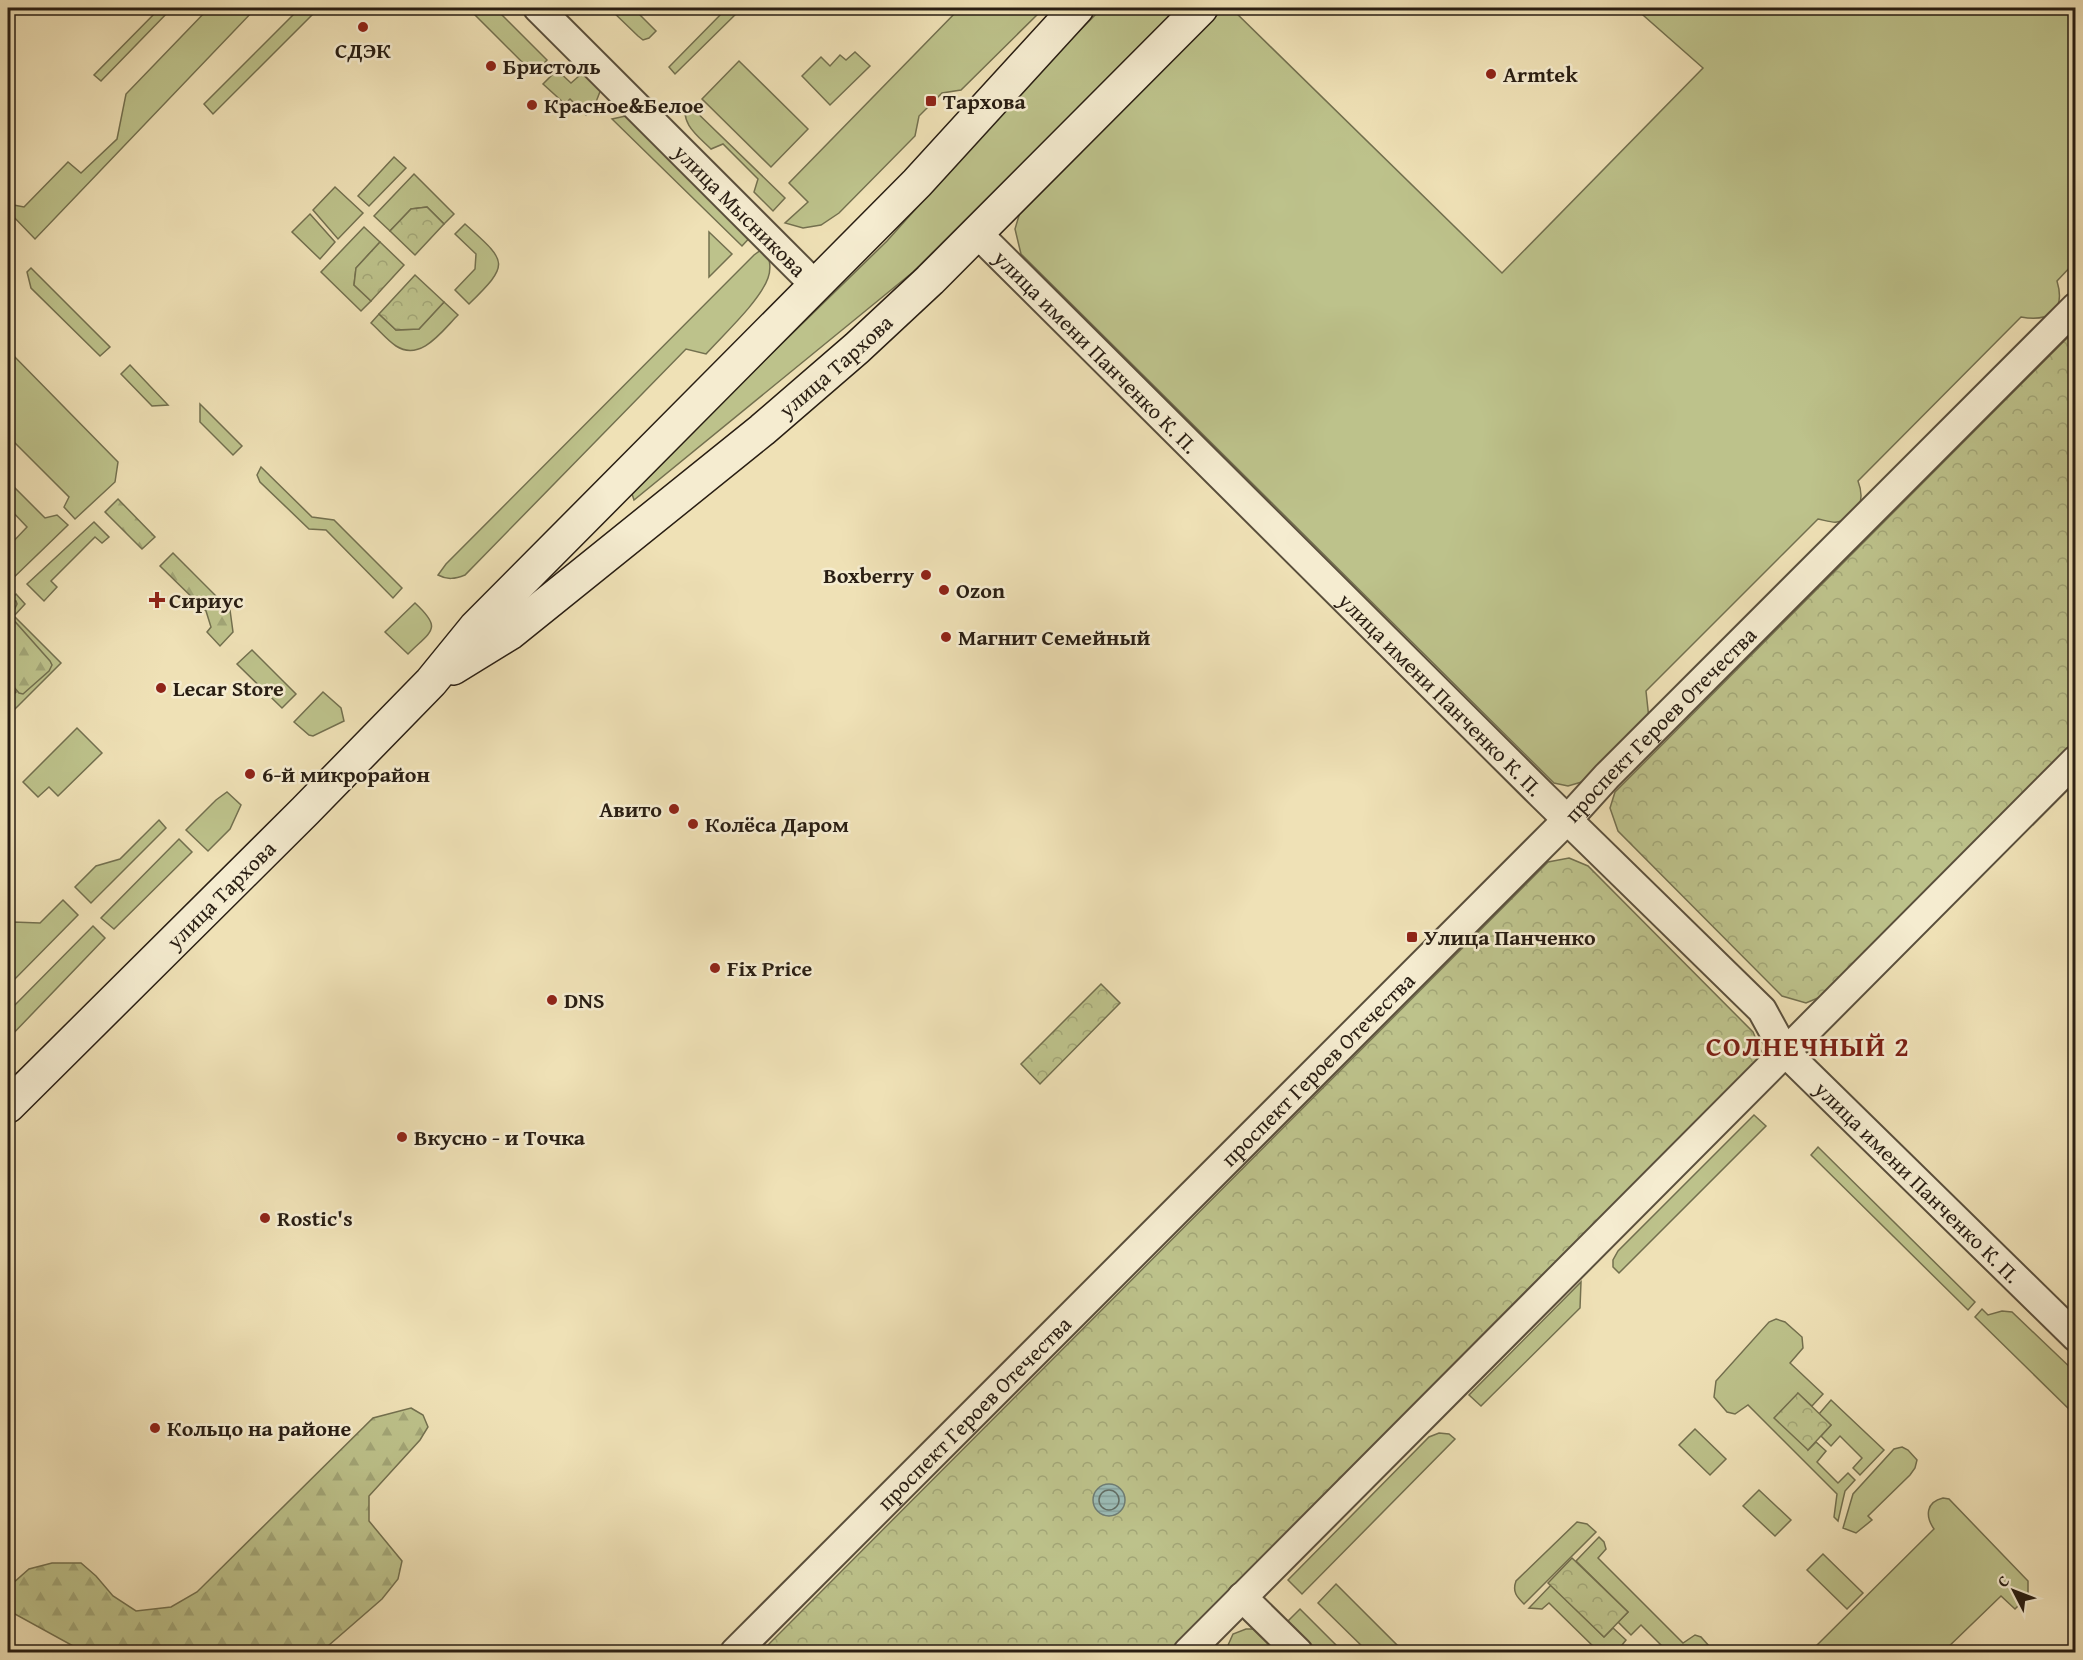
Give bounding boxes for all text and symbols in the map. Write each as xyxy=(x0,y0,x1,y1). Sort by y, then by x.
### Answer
marker: СДЭК xyxy=(356,20,370,34)
place label: СДЭК xyxy=(335,34,391,66)
place label: Бристоль xyxy=(503,50,601,82)
place label: Armtek xyxy=(1503,58,1578,90)
marker: Бристоль xyxy=(484,59,498,73)
marker: Armtek xyxy=(1484,67,1498,81)
place label: Тархова xyxy=(943,85,1027,117)
place label: Красное&Белое xyxy=(544,89,704,121)
marker: Тархова xyxy=(924,94,938,108)
marker: Красное&Белое xyxy=(525,98,539,112)
street label: улица Мысникова xyxy=(666,136,814,284)
street label: улица имени Панченко К. П. xyxy=(986,242,1206,461)
street label: улица Тархова xyxy=(771,306,900,426)
place label: Boxberry xyxy=(823,559,915,591)
marker: Boxberry xyxy=(919,568,933,582)
place label: Ozon xyxy=(956,574,1005,606)
marker: Ozon xyxy=(937,583,951,597)
place label: Сириус xyxy=(169,584,243,616)
street label: улица имени Панченко К. П. xyxy=(1330,584,1550,803)
marker: Сириус xyxy=(150,593,164,607)
street label: проспект Героев Отечества xyxy=(1556,619,1764,829)
place label: Магнит Семейный xyxy=(958,621,1150,653)
marker: Магнит Семейный xyxy=(939,630,953,644)
place label: Lecar Store xyxy=(173,672,284,704)
marker: Lecar Store xyxy=(154,681,168,695)
place label: 6-й микрорайон xyxy=(262,758,430,790)
marker: 6-й микрорайон xyxy=(243,767,257,781)
place label: Авито xyxy=(599,793,662,825)
marker: Авито xyxy=(667,802,681,816)
place label: Колёса Даром xyxy=(705,808,849,840)
marker: Колёса Даром xyxy=(686,817,700,831)
street label: улица Тархова xyxy=(158,833,283,957)
place label: Улица Панченко xyxy=(1424,921,1596,953)
marker: Улица Панченко xyxy=(1405,930,1419,944)
place label: Fix Price xyxy=(727,952,813,984)
marker: Fix Price xyxy=(708,961,722,975)
street label: проспект Героев Отечества xyxy=(1213,965,1422,1174)
place label: DNS xyxy=(564,984,605,1016)
marker: DNS xyxy=(545,993,559,1007)
district label: СОЛНЕЧНЫЙ 2 xyxy=(1706,1025,1910,1066)
street label: улица имени Панченко К. П. xyxy=(1807,1073,2028,1290)
place label: Вкусно - и Точка xyxy=(414,1121,586,1153)
marker: Вкусно - и Точка xyxy=(395,1130,409,1144)
place label: Rostic's xyxy=(277,1202,353,1234)
marker: Rostic's xyxy=(258,1211,272,1225)
street label: проспект Героев Отечества xyxy=(870,1308,1079,1517)
place label: Кольцо на районе xyxy=(167,1412,351,1444)
marker: Кольцо на районе xyxy=(148,1421,162,1435)
north arrow xyxy=(1984,1561,2044,1621)
text: С xyxy=(1991,1570,2015,1592)

